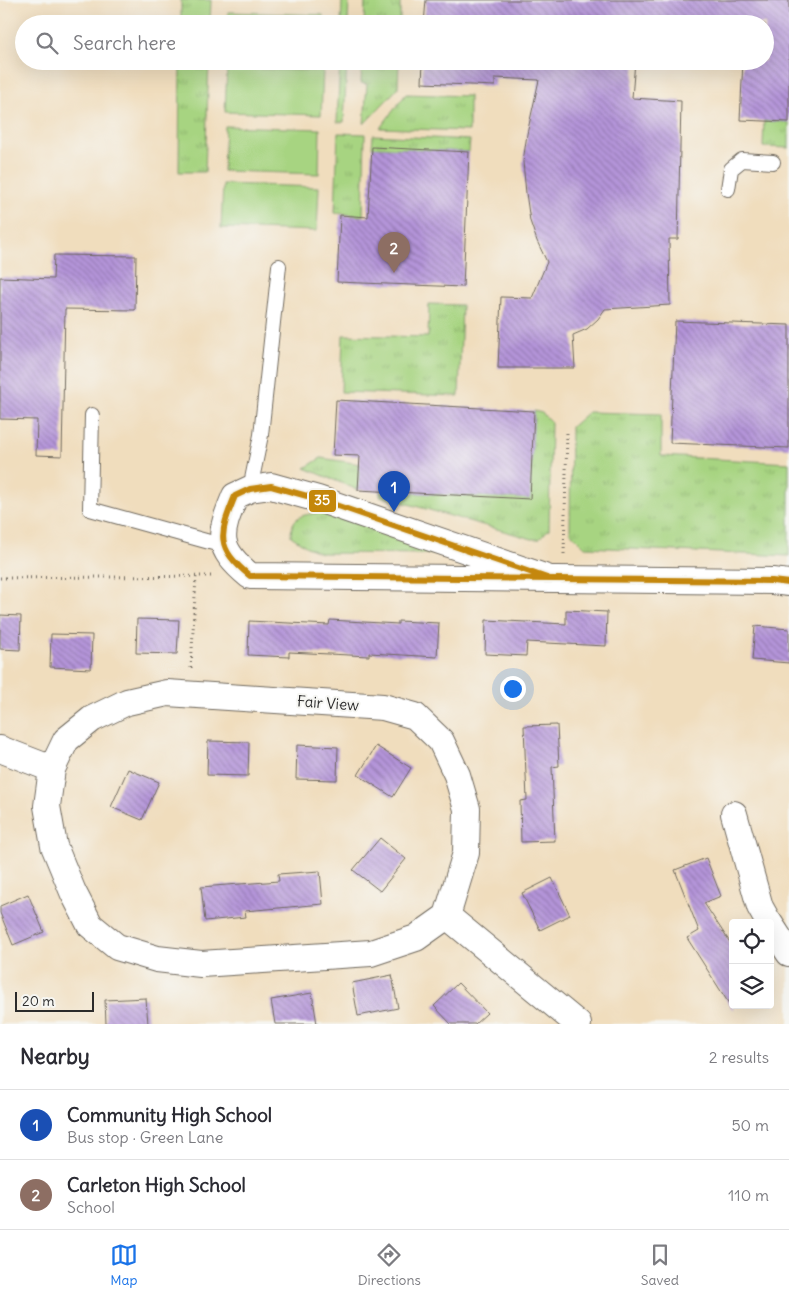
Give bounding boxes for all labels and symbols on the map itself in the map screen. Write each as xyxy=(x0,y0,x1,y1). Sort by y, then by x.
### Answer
pin: 2 xyxy=(378,232,410,273)
pin: 1 xyxy=(378,471,410,512)
line badge: 35 xyxy=(308,489,337,513)
text: 35 xyxy=(314,491,330,509)
your location xyxy=(500,676,526,702)
street label: Fair View xyxy=(296,691,360,715)
scale bar xyxy=(15,989,94,1012)

